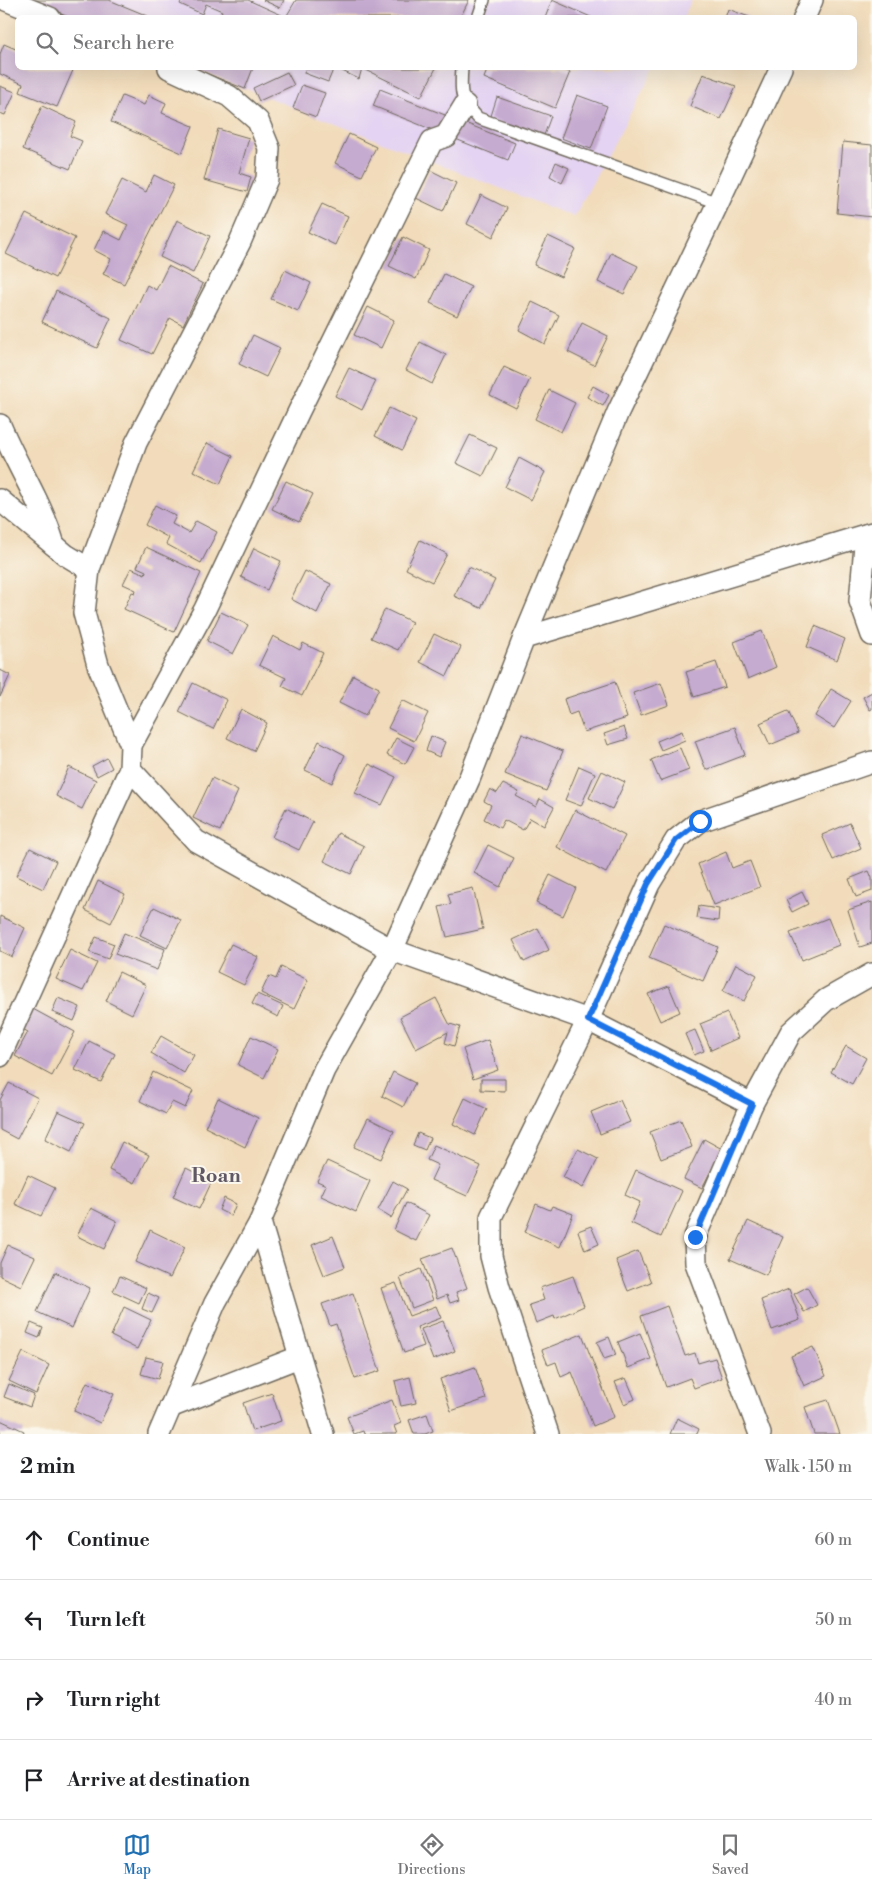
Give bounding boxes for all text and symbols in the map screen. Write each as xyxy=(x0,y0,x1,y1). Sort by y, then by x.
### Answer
search box xyxy=(15,15,857,70)
icon: search xyxy=(33,29,61,57)
text: Search here xyxy=(73,31,174,55)
route start xyxy=(689,810,712,833)
district label: Roan xyxy=(191,1164,241,1189)
route end xyxy=(684,1226,707,1249)
text: 2 min xyxy=(20,1454,75,1480)
text: Walk · 150 m xyxy=(764,1457,852,1477)
icon: ahead xyxy=(20,1526,48,1554)
text: Continue xyxy=(67,1528,150,1552)
text: 60 m xyxy=(814,1530,852,1550)
icon: left xyxy=(20,1606,48,1634)
text: Turn left xyxy=(67,1608,146,1632)
text: 50 m xyxy=(815,1610,852,1630)
icon: right xyxy=(20,1686,48,1714)
text: Turn right xyxy=(67,1688,160,1712)
text: 40 m xyxy=(815,1690,852,1710)
icon: arrive xyxy=(20,1766,48,1794)
text: Arrive at destination xyxy=(67,1768,250,1792)
tab: Map xyxy=(123,1831,151,1879)
tab: Directions xyxy=(398,1831,465,1879)
tab: Saved xyxy=(712,1831,749,1879)

